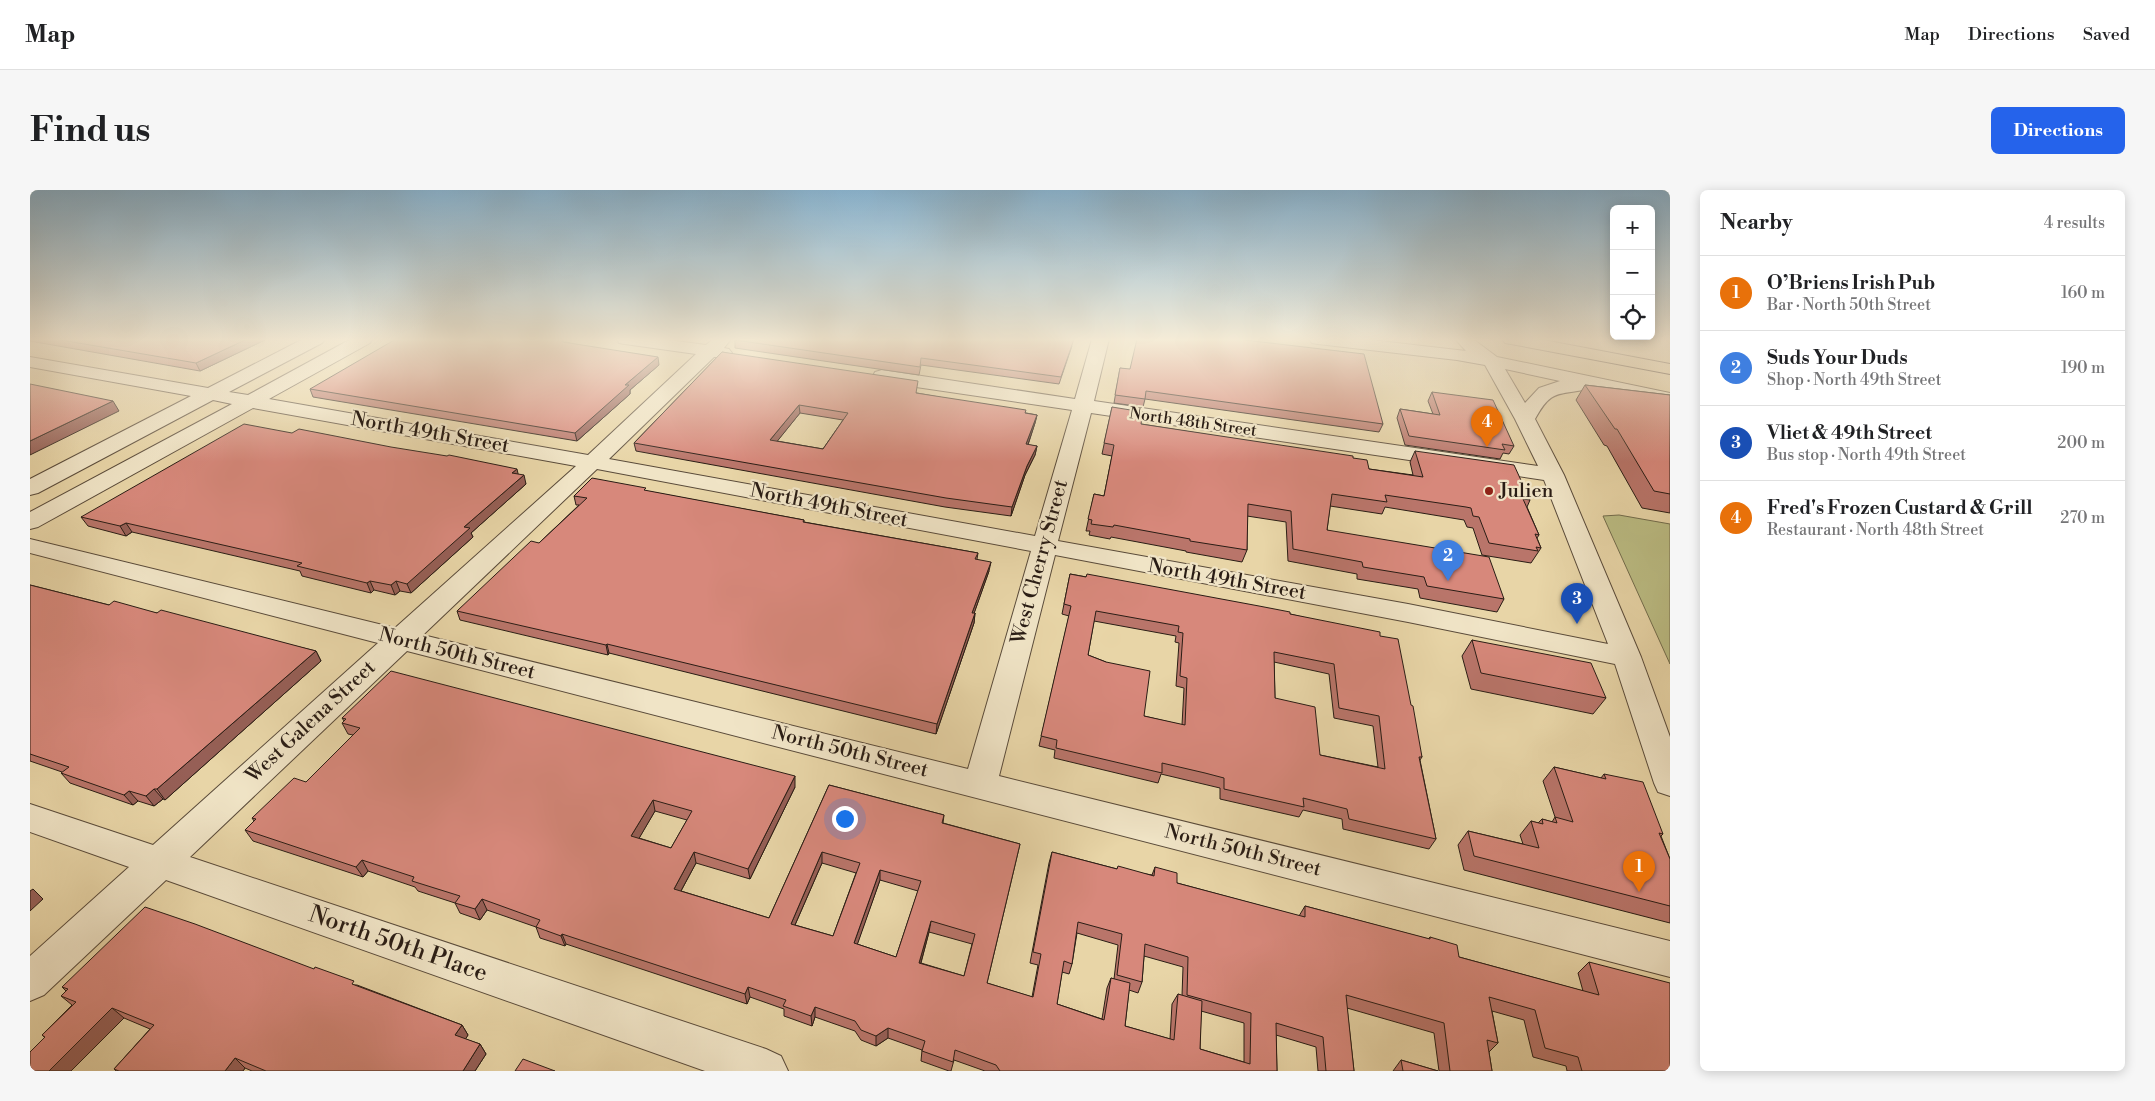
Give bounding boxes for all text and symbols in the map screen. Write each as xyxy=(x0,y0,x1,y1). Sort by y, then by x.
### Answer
text: Map xyxy=(25,20,75,50)
text: Map xyxy=(1904,23,1940,46)
text: Directions xyxy=(1968,23,2055,46)
text: Saved xyxy=(2083,23,2130,46)
button: Directions xyxy=(1991,107,2125,154)
text: Find us xyxy=(30,109,150,152)
map controls xyxy=(1610,205,1655,340)
button: + xyxy=(1610,205,1655,250)
text: Nearby xyxy=(1720,210,1793,236)
text: 4 results xyxy=(2044,213,2105,233)
button: − xyxy=(1610,250,1655,295)
text: O’Briens Irish Pub xyxy=(1767,271,1935,295)
text: 1 xyxy=(1732,283,1740,303)
text: 160 m xyxy=(2061,283,2105,303)
button: locate xyxy=(1610,295,1655,340)
text: Bar · North 50th Street xyxy=(1767,295,1931,315)
text: Suds Your Duds xyxy=(1767,346,1908,370)
text: 2 xyxy=(1731,358,1741,378)
text: 190 m xyxy=(2061,358,2105,378)
text: Shop · North 49th Street xyxy=(1767,370,1941,390)
street label: North 48th Street xyxy=(1128,403,1258,441)
pin: 4 xyxy=(1471,406,1503,447)
street label: North 49th Street xyxy=(349,407,511,459)
text: Vliet & 49th Street xyxy=(1767,421,1932,445)
text: 3 xyxy=(1731,433,1741,453)
text: 200 m xyxy=(2057,433,2105,453)
text: Bus stop · North 49th Street xyxy=(1767,445,1966,465)
street label: West Cherry Street xyxy=(1006,477,1074,648)
street label: North 49th Street xyxy=(748,478,910,534)
place label: Julien xyxy=(1498,479,1554,504)
marker: Julien xyxy=(1483,485,1495,497)
text: Fred's Frozen Custard & Grill xyxy=(1767,496,2032,520)
text: 4 xyxy=(1731,508,1741,528)
text: 270 m xyxy=(2060,508,2105,528)
text: Restaurant · North 48th Street xyxy=(1767,520,1984,540)
pin: 2 xyxy=(1432,540,1464,581)
street label: North 49th Street xyxy=(1146,554,1308,606)
pin: 3 xyxy=(1561,583,1593,624)
street label: North 50th Street xyxy=(376,622,538,686)
street label: West Galena Street xyxy=(240,655,381,789)
street label: North 50th Street xyxy=(769,720,931,784)
your location xyxy=(832,806,858,832)
street label: North 50th Street xyxy=(1162,819,1324,883)
pin: 1 xyxy=(1623,851,1655,892)
street label: North 50th Place xyxy=(305,899,491,989)

